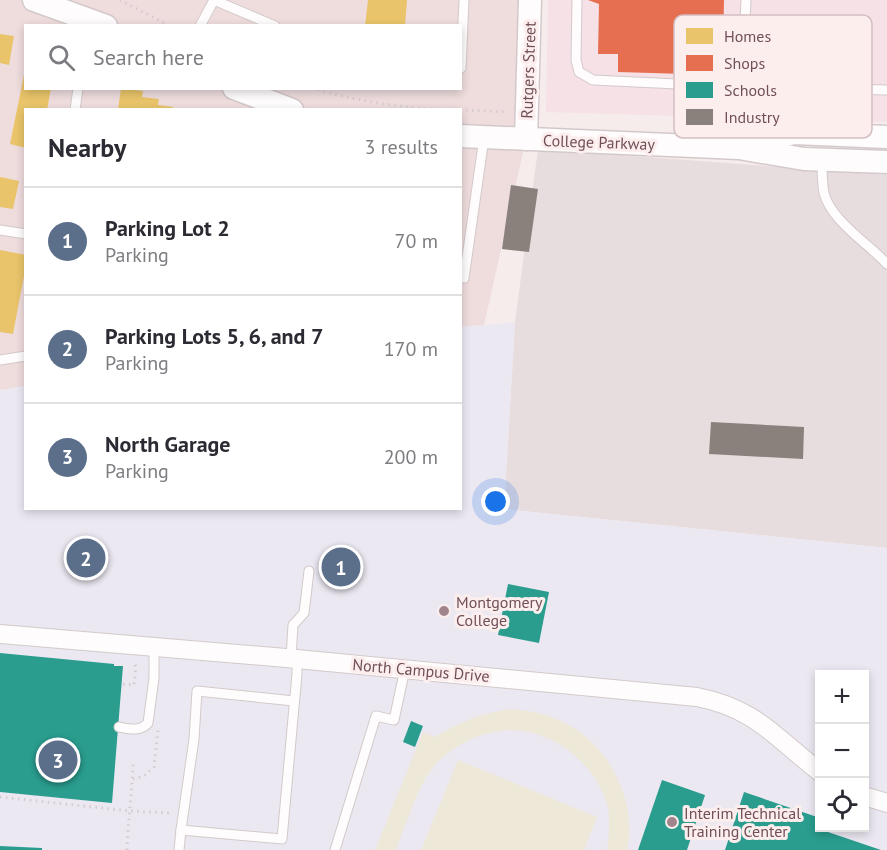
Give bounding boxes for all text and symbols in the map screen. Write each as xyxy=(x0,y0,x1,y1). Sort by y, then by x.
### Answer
legend xyxy=(674,15,872,138)
street label: Rutgers Street xyxy=(516,20,540,119)
search box xyxy=(24,24,462,90)
text: Homes xyxy=(724,26,771,46)
icon: search xyxy=(45,41,78,74)
text: Search here xyxy=(93,43,204,71)
text: Shops xyxy=(724,53,765,73)
text: Schools xyxy=(724,80,777,100)
text: Industry xyxy=(724,107,780,127)
street label: College Parkway xyxy=(543,130,656,154)
text: Nearby xyxy=(48,131,126,164)
text: 3 results xyxy=(365,134,438,160)
text: Parking Lot 2 xyxy=(105,214,230,242)
text: 1 xyxy=(62,228,73,254)
text: 70 m xyxy=(395,228,438,254)
text: Parking xyxy=(105,242,169,268)
text: Parking Lots 5, 6, and 7 xyxy=(105,322,323,350)
text: 2 xyxy=(62,336,73,362)
text: 170 m xyxy=(384,336,438,362)
text: Parking xyxy=(105,350,169,376)
text: North Garage xyxy=(105,430,231,458)
text: 3 xyxy=(62,444,73,470)
text: 200 m xyxy=(384,444,438,470)
text: Parking xyxy=(105,458,169,484)
your location xyxy=(481,487,510,516)
pin: 2 xyxy=(66,536,106,580)
pin: 1 xyxy=(322,544,360,590)
place label: Montgomery College xyxy=(456,592,543,630)
marker: Montgomery College xyxy=(437,604,451,618)
street label: North Campus Drive xyxy=(352,654,490,686)
map controls xyxy=(815,670,869,832)
button: + xyxy=(815,670,869,724)
button: − xyxy=(815,724,869,778)
pin: 3 xyxy=(38,738,78,783)
button: locate xyxy=(815,778,869,832)
place label: Interim Technical Training Center xyxy=(684,803,801,841)
marker: Interim Technical Training Center xyxy=(665,815,679,829)

